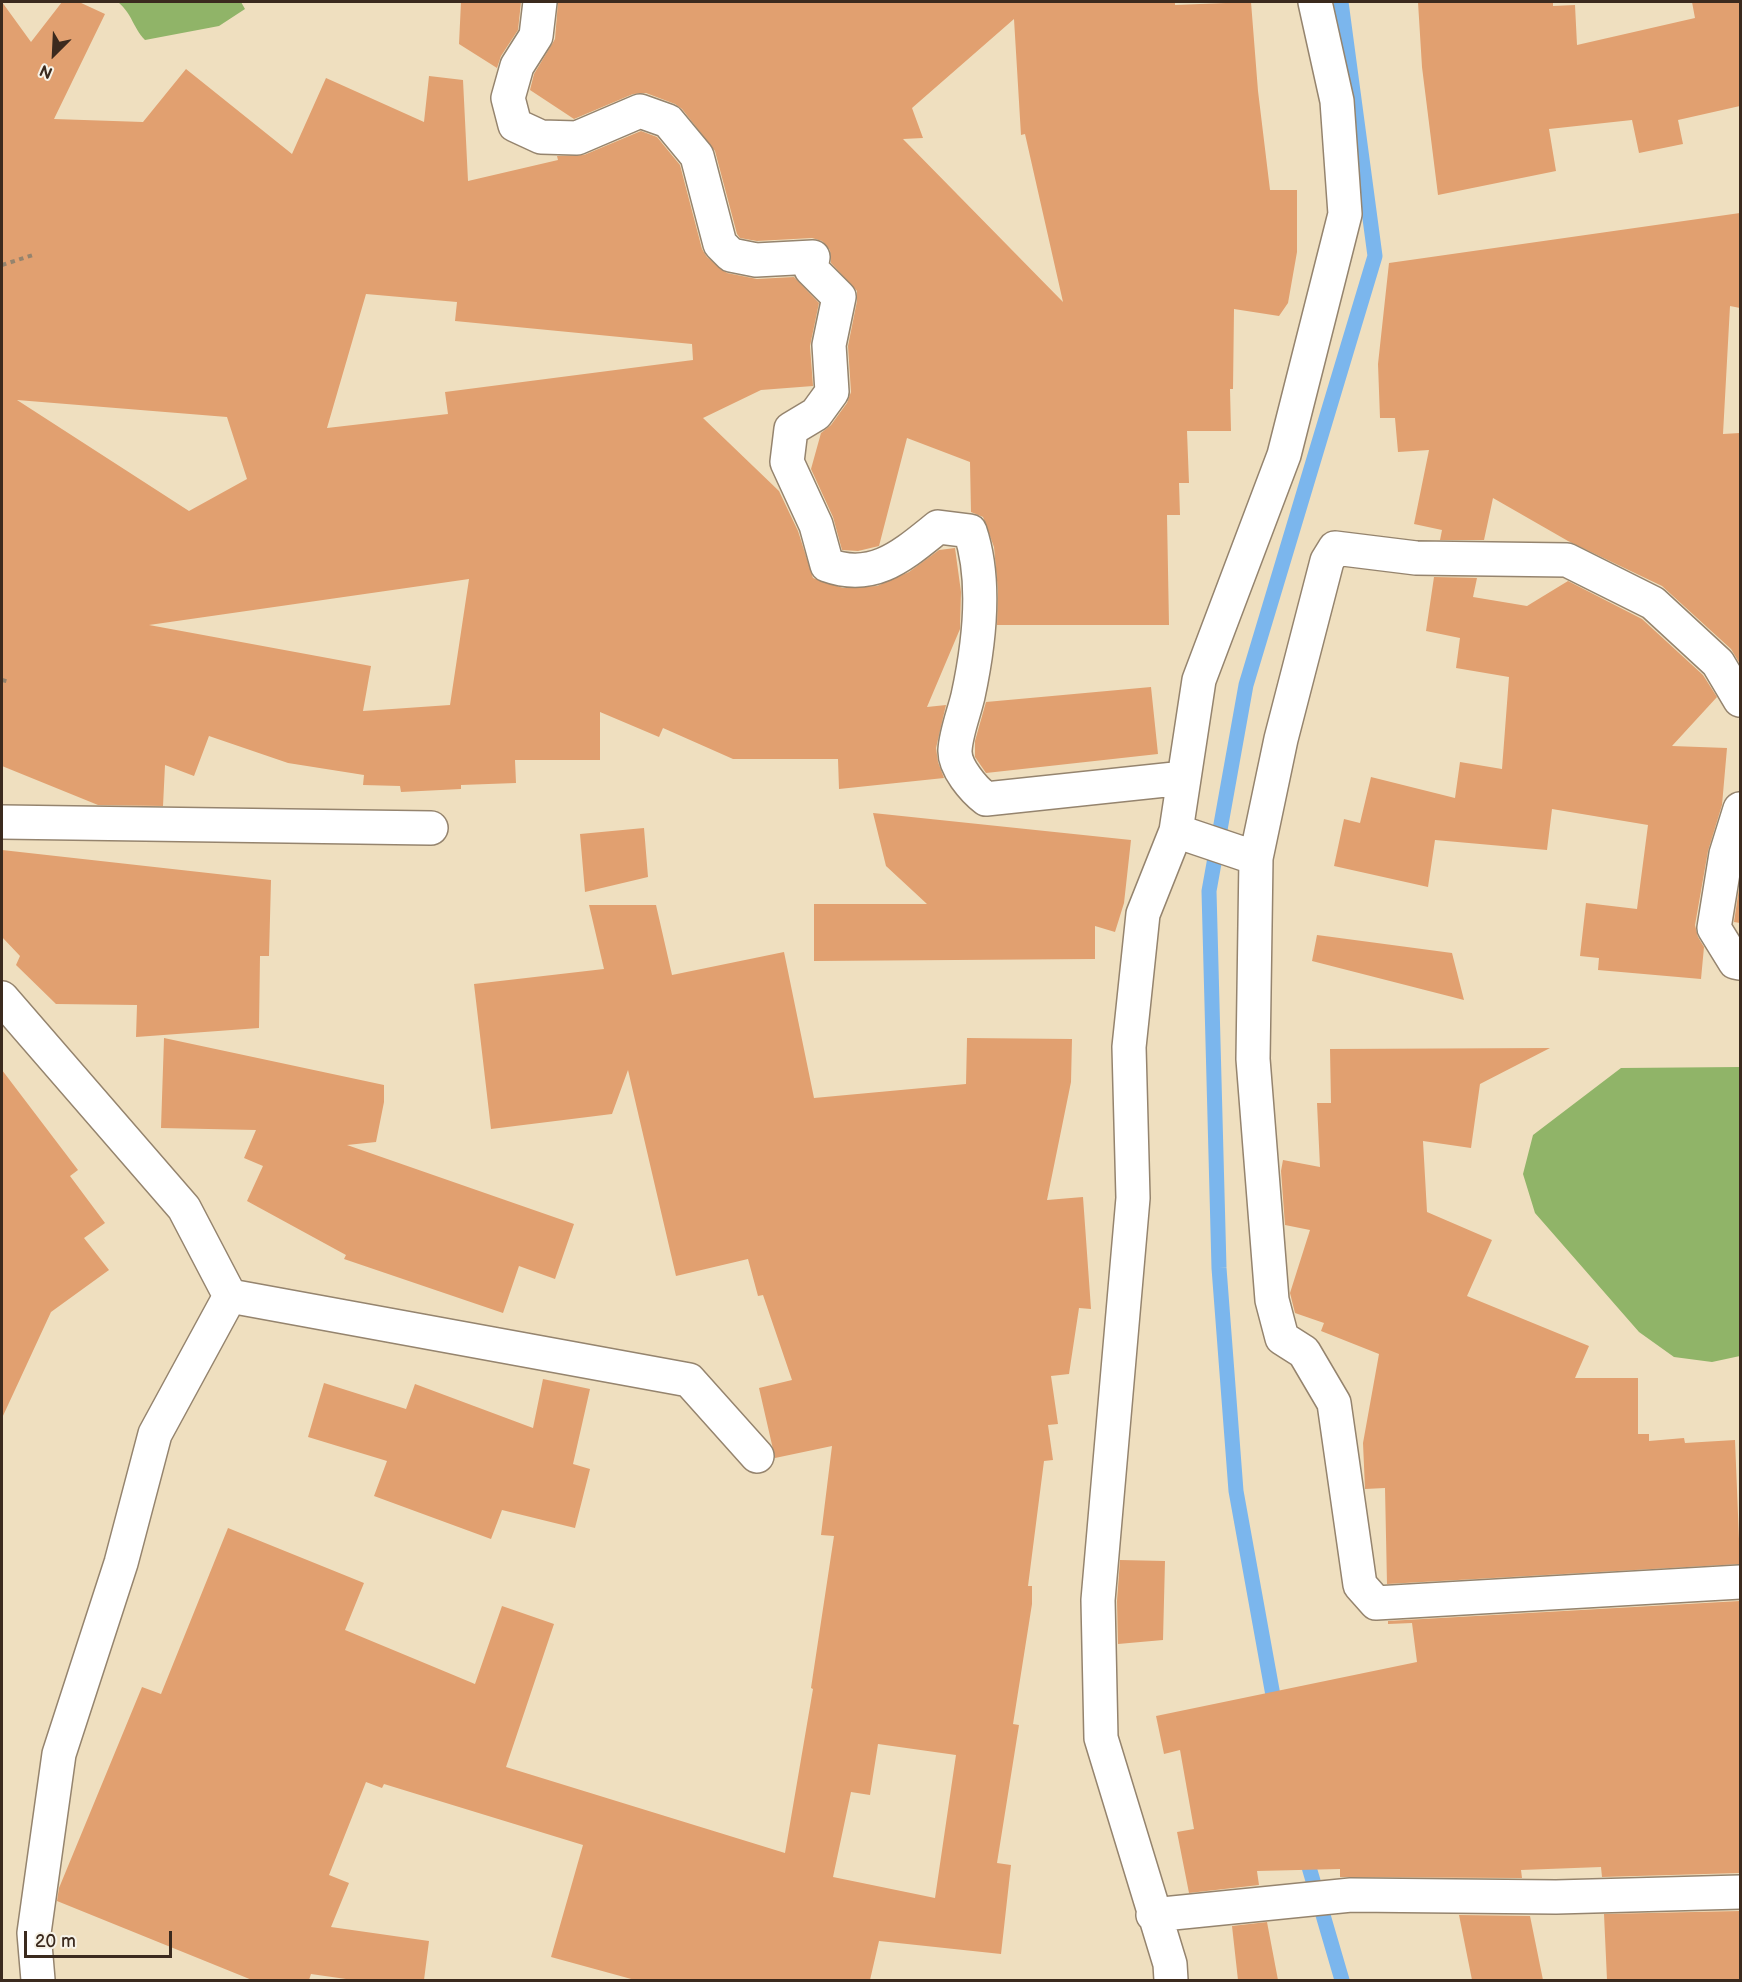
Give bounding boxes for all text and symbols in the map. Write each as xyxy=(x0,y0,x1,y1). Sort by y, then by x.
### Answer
north arrow xyxy=(24,24,84,84)
text: N xyxy=(37,60,56,82)
scale bar xyxy=(27,1919,176,1957)
text: 20 m xyxy=(35,1931,76,1952)

